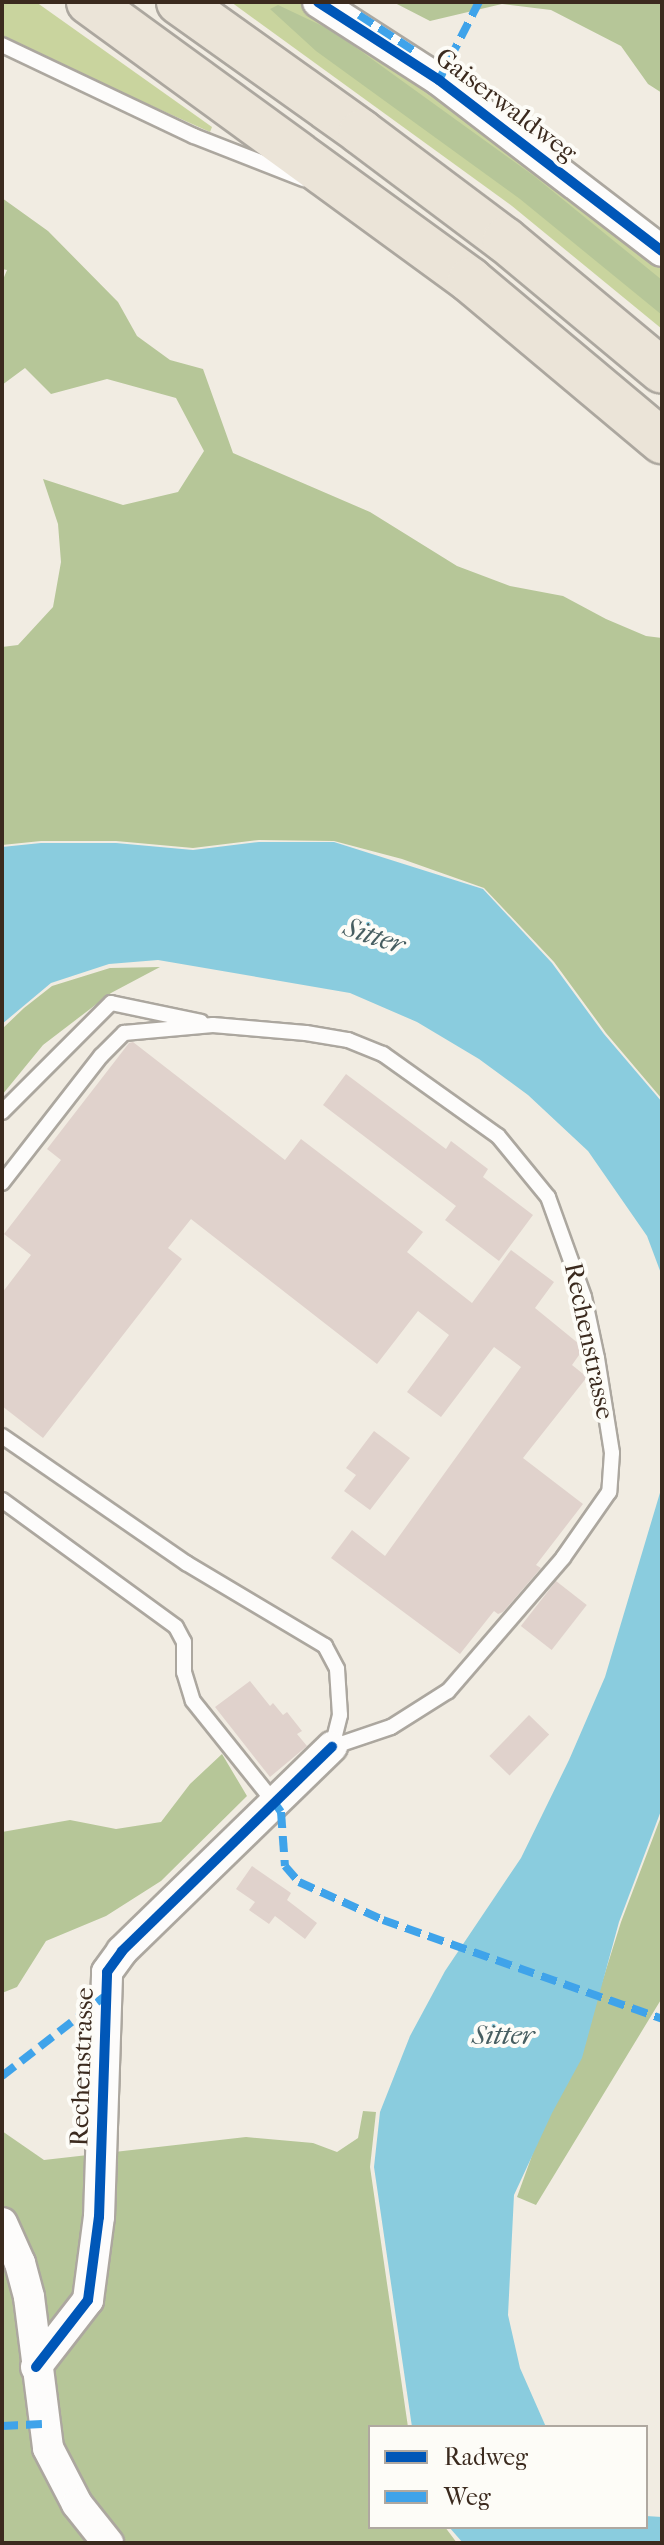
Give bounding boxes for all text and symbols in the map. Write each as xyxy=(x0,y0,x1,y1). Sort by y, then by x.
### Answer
street label: Gaiserwaldweg xyxy=(429,42,583,168)
water label: Sitter xyxy=(339,910,409,962)
street label: Rechenstrasse xyxy=(557,1260,621,1422)
street label: Rechenstrasse xyxy=(64,1987,100,2147)
water label: Sitter xyxy=(472,2018,534,2052)
legend xyxy=(368,2425,648,2529)
text: Radweg xyxy=(444,2443,528,2471)
text: Weg xyxy=(444,2483,491,2511)

